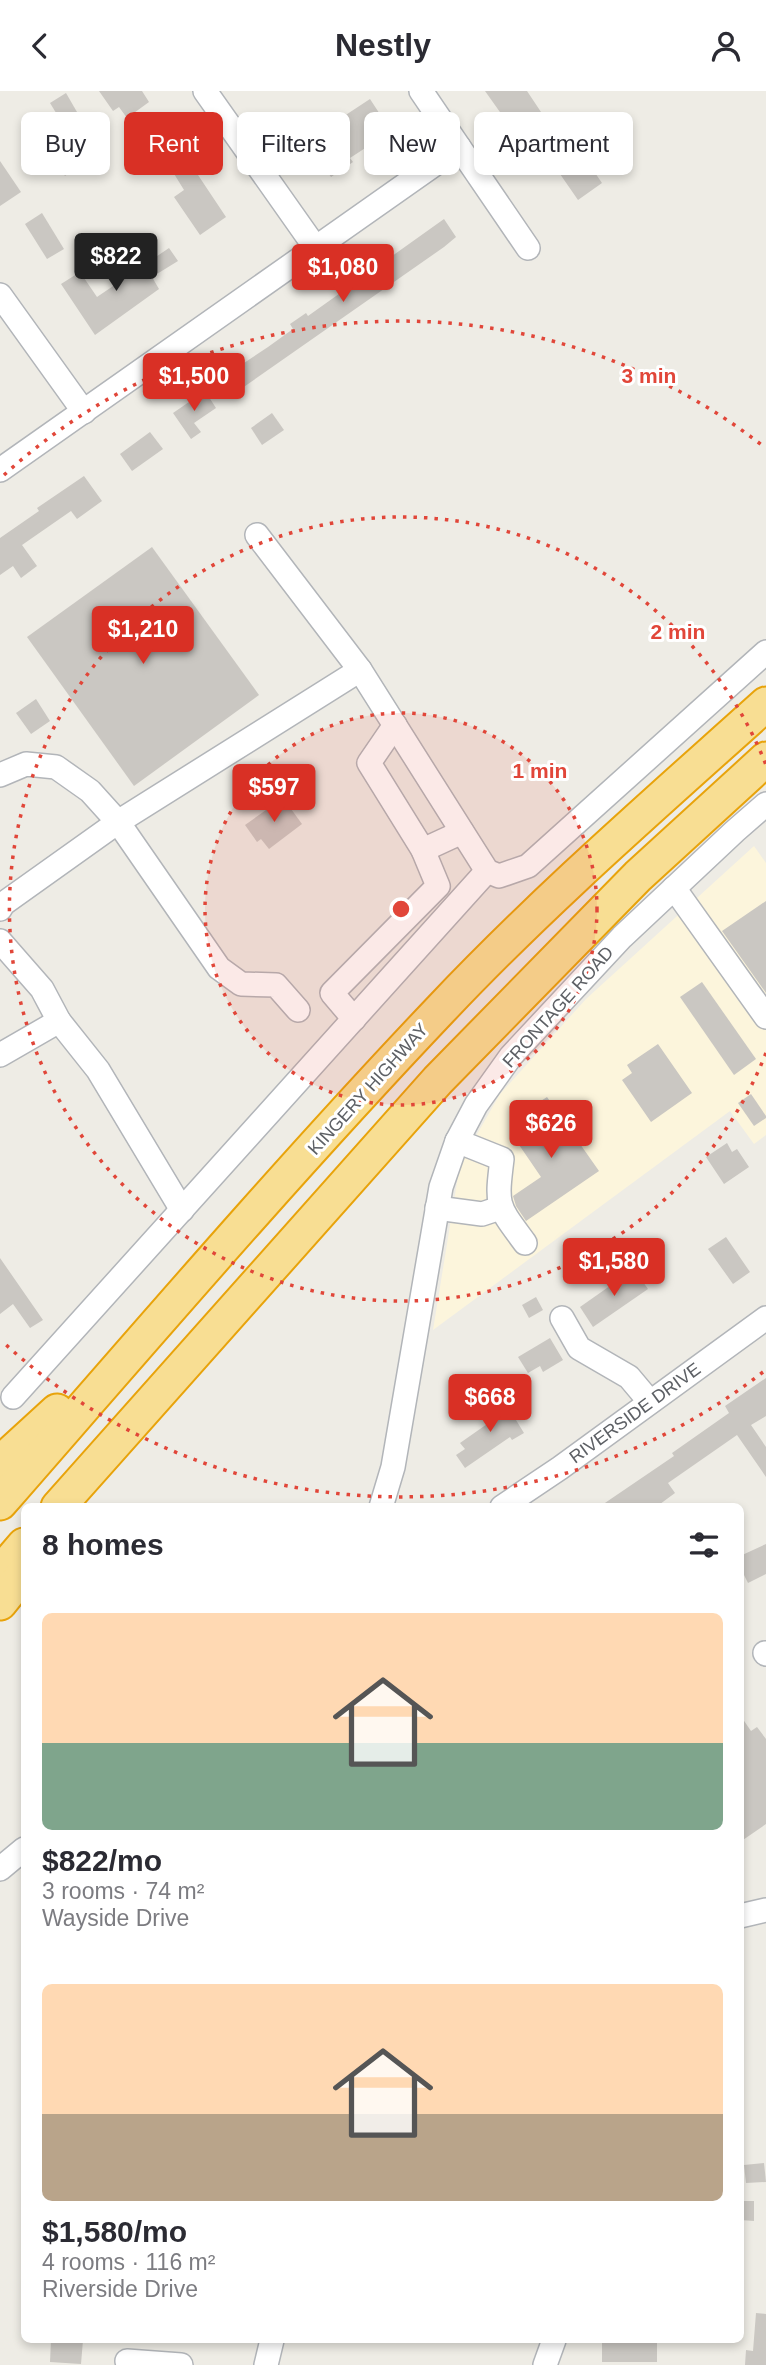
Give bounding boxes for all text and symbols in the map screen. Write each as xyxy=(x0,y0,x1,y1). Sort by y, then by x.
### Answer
icon: back xyxy=(21,27,59,65)
text: Nestly xyxy=(335,27,431,63)
icon: person xyxy=(707,27,745,65)
chip: Buy xyxy=(21,112,110,175)
chip: Rent xyxy=(124,112,223,175)
chip: Filters xyxy=(237,112,350,175)
chip: New xyxy=(364,112,460,175)
chip: Apartment xyxy=(474,112,633,175)
pin: $822 xyxy=(75,233,157,293)
text: $822 xyxy=(90,243,142,269)
pin: $1,080 xyxy=(286,245,400,304)
text: $1,080 xyxy=(308,254,378,280)
pin: $1,500 xyxy=(137,353,251,413)
text: $1,500 xyxy=(159,363,229,389)
text: 3 min xyxy=(622,364,676,387)
pin: $1,210 xyxy=(86,607,200,666)
text: $1,210 xyxy=(108,616,178,642)
text: 2 min xyxy=(651,620,705,643)
text: 1 min xyxy=(513,759,567,782)
pin: $597 xyxy=(233,765,315,824)
text: $597 xyxy=(248,774,300,800)
centre of rings xyxy=(389,897,413,921)
street label: FRONTAGE ROAD xyxy=(498,942,618,1072)
street label: KINGERY HIGHWAY xyxy=(304,1019,432,1159)
pin: $626 xyxy=(510,1101,592,1160)
text: $626 xyxy=(525,1110,577,1136)
pin: $1,580 xyxy=(557,1239,671,1298)
text: $1,580 xyxy=(579,1248,649,1274)
street label: RIVERSIDE DRIVE xyxy=(566,1359,704,1467)
pin: $668 xyxy=(449,1375,531,1434)
text: $668 xyxy=(464,1384,516,1410)
icon: filters xyxy=(685,1526,723,1564)
text: 8 homes xyxy=(42,1528,164,1561)
icon: home xyxy=(320,1659,446,1785)
text: $822/mo xyxy=(42,1844,162,1877)
text: 3 rooms · 74 m² xyxy=(42,1878,204,1904)
text: Wayside Drive xyxy=(42,1905,189,1931)
icon: home xyxy=(320,2030,446,2156)
text: $1,580/mo xyxy=(42,2215,187,2248)
text: 4 rooms · 116 m² xyxy=(42,2249,215,2275)
text: Riverside Drive xyxy=(42,2276,198,2302)

